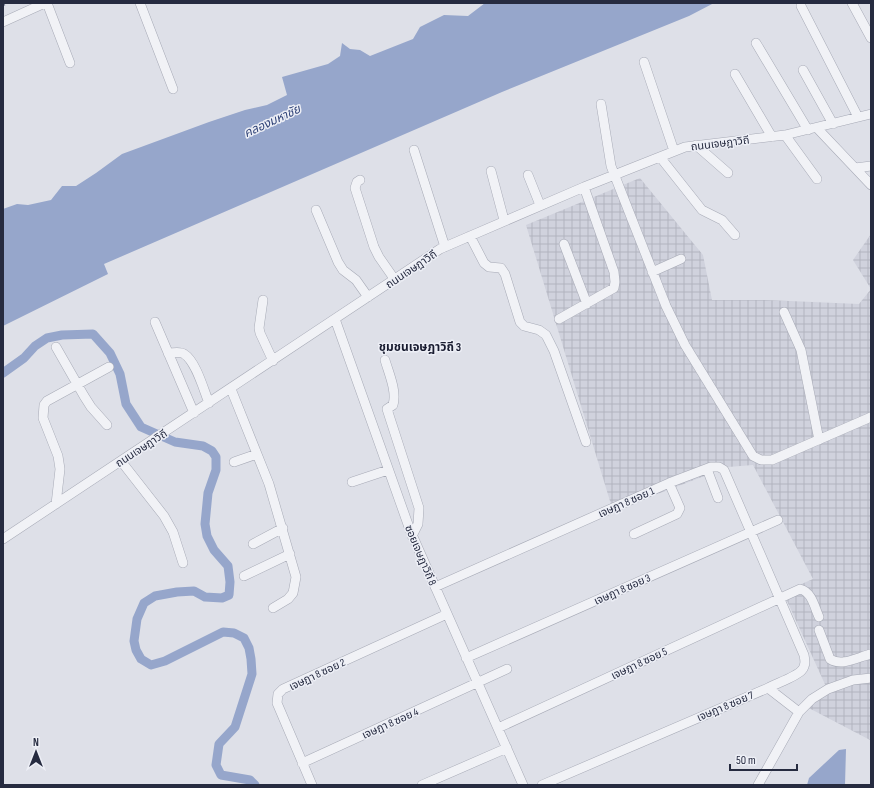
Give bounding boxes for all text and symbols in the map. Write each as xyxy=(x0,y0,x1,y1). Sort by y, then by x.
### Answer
water label: คลองมหาชัย xyxy=(242,101,304,141)
street label: ถนนเจษฎาวิถี xyxy=(690,133,750,154)
street label: ถนนเจษฎาวิถี xyxy=(383,248,439,291)
district label: ชุมชนเจษฎาวิถี 3 xyxy=(379,340,461,355)
street label: ถนนเจษฎาวิถี xyxy=(113,427,170,470)
street label: เจษฎา 8 ซอย 1 xyxy=(596,484,656,521)
street label: ซอยเจษฎาวิถี 8 xyxy=(402,523,439,588)
street label: เจษฎา 8 ซอย 3 xyxy=(592,571,653,608)
street label: เจษฎา 8 ซอย 5 xyxy=(609,645,669,682)
street label: เจษฎา 8 ซอย 2 xyxy=(287,656,348,693)
street label: เจษฎา 8 ซอย 7 xyxy=(695,688,756,724)
street label: เจษฎา 8 ซอย 4 xyxy=(360,705,421,742)
north arrow xyxy=(16,732,56,772)
text: N xyxy=(33,736,39,749)
scale bar xyxy=(730,746,797,772)
text: 50 m xyxy=(736,753,756,768)

